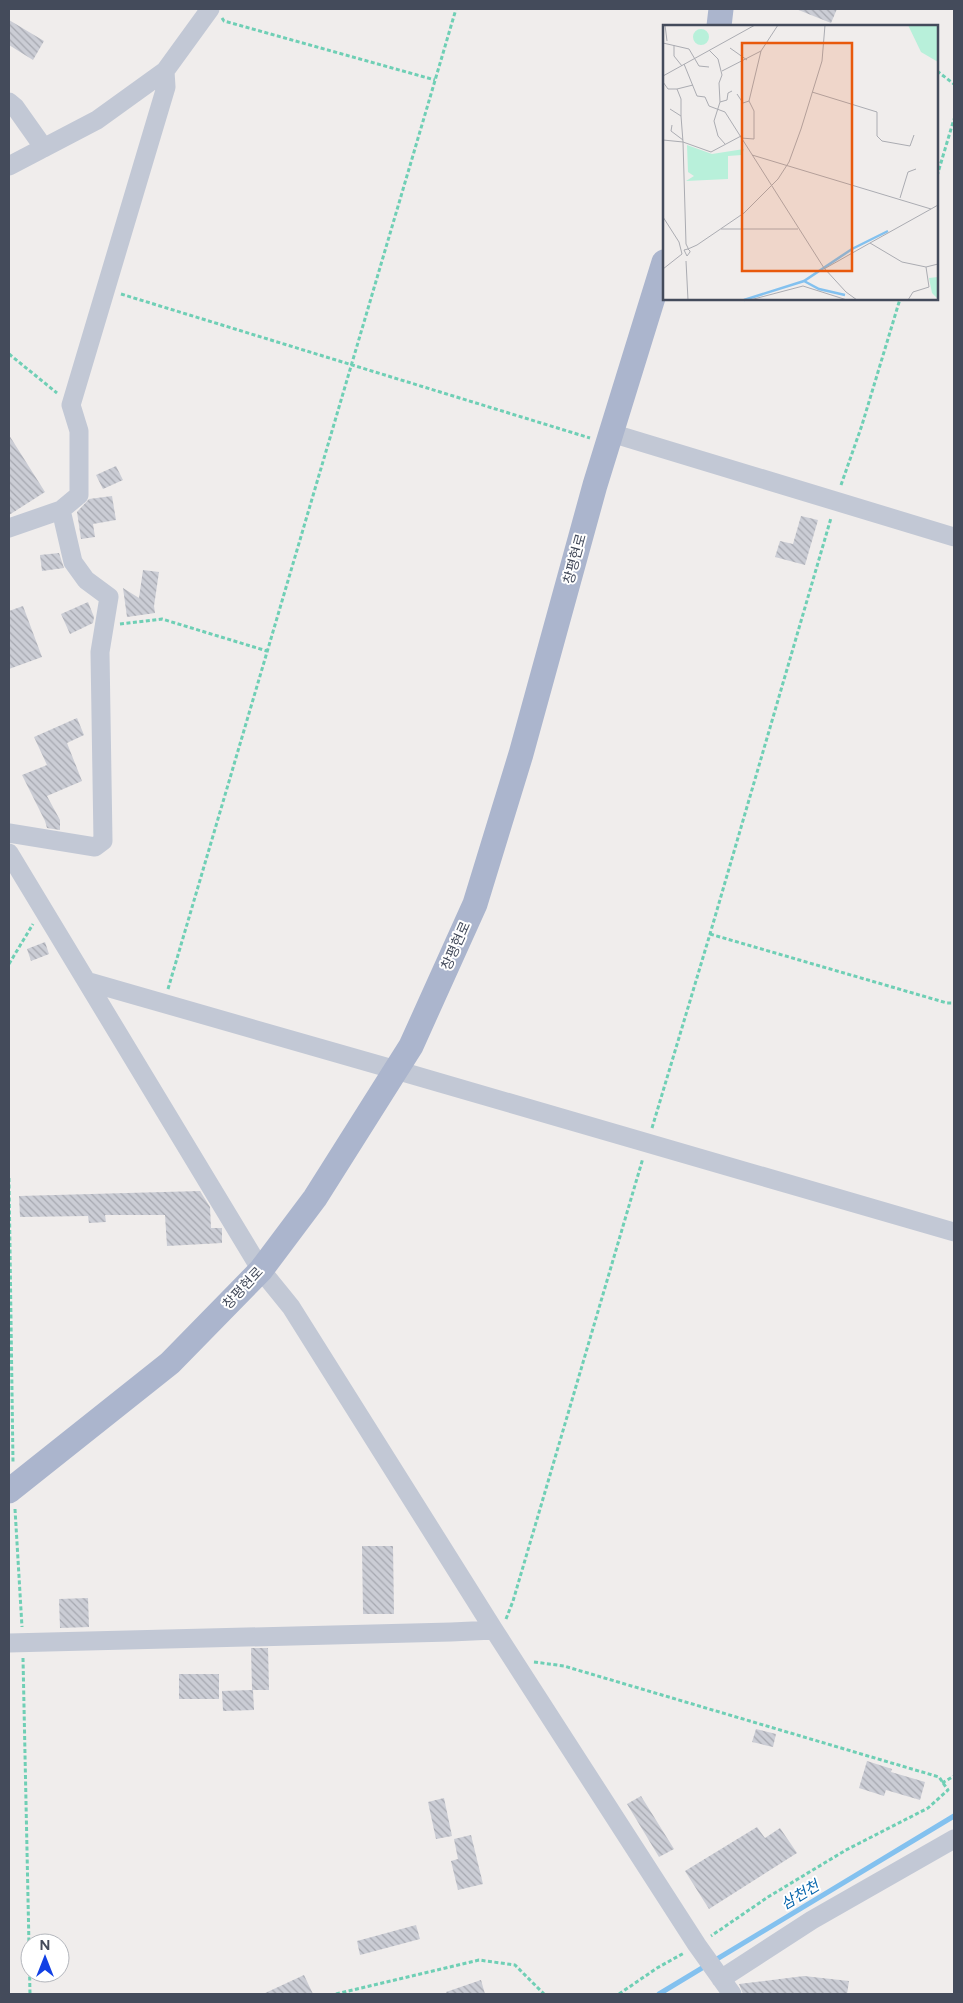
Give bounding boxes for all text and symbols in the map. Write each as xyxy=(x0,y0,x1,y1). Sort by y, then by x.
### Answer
inset map xyxy=(663,25,938,300)
street label: 창평현로 xyxy=(560,532,590,586)
street label: 창평현로 xyxy=(438,919,474,973)
street label: 창평현로 xyxy=(219,1263,267,1313)
water label: 삼천천 xyxy=(778,1875,824,1913)
north arrow xyxy=(20,1933,70,1983)
text: N xyxy=(40,1937,50,1954)

